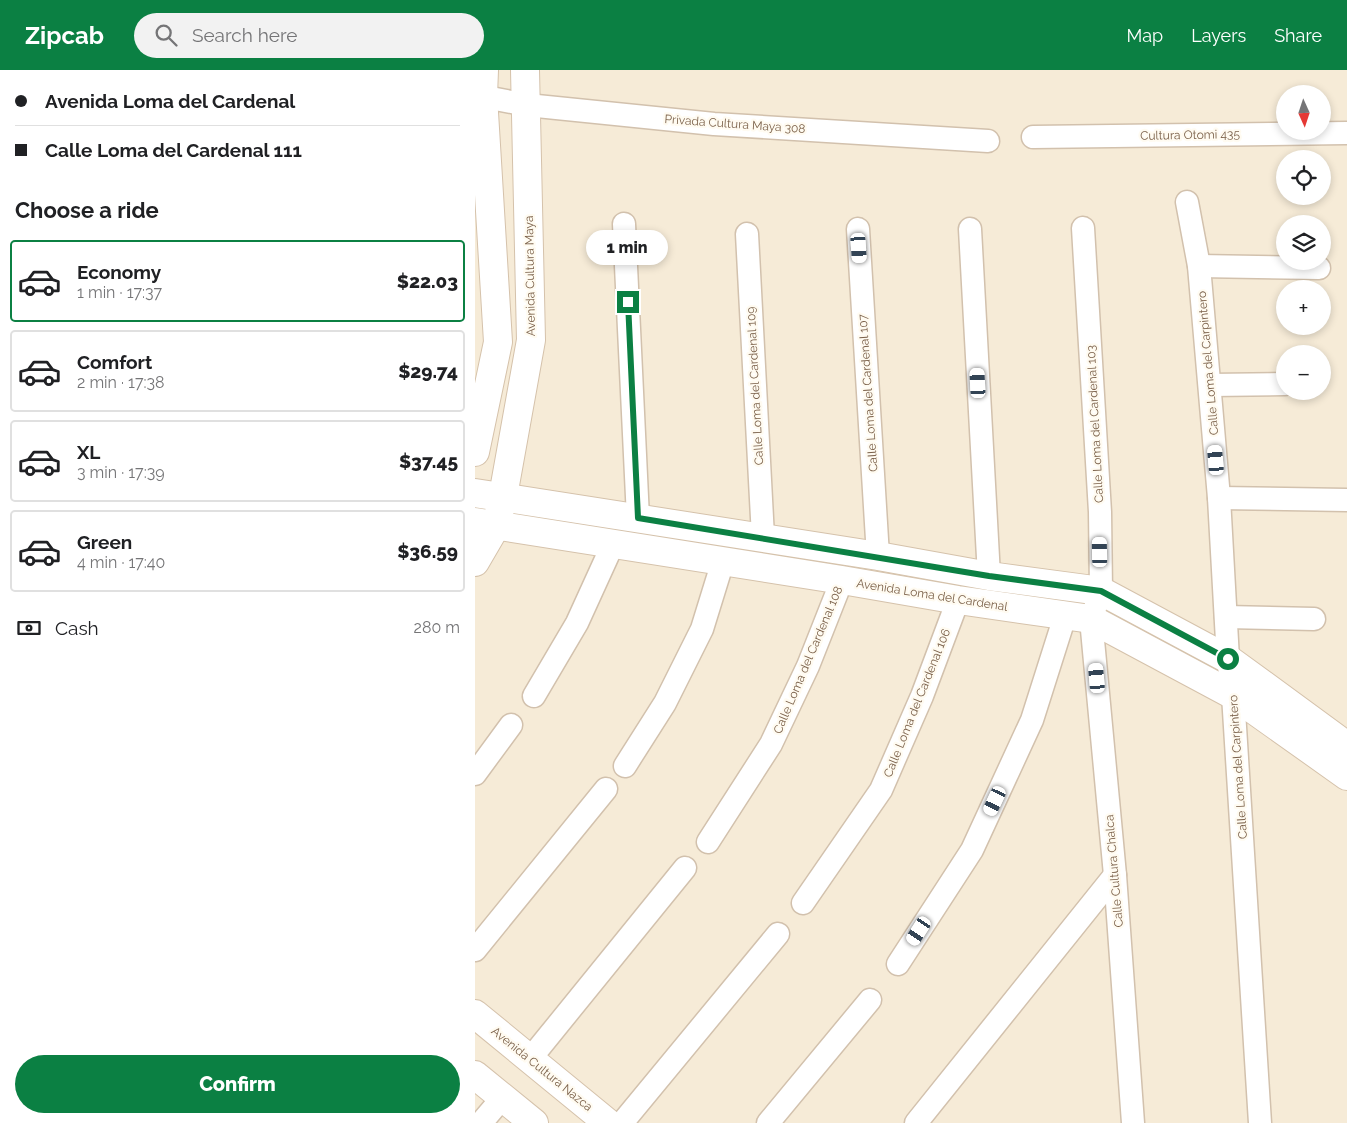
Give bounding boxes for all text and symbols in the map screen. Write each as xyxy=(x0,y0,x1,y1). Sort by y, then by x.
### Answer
search box xyxy=(134,13,484,58)
text: Zipcab xyxy=(25,21,104,50)
icon: search xyxy=(152,21,180,49)
text: Search here xyxy=(192,24,297,46)
text: Map xyxy=(1127,25,1163,46)
text: Layers xyxy=(1191,25,1246,46)
text: Share xyxy=(1274,25,1322,46)
north arrow xyxy=(1276,85,1331,140)
map controls xyxy=(1276,85,1331,400)
text: Avenida Loma del Cardenal xyxy=(45,90,295,112)
street label: Privada Cultura Maya 308 xyxy=(664,112,806,136)
street label: Cultura Otomi 435 xyxy=(1140,127,1240,143)
text: Calle Loma del Cardenal 111 xyxy=(45,139,302,161)
button: locate xyxy=(1276,150,1331,205)
text: Choose a ride xyxy=(15,197,159,223)
street label: Avenida Cultura Maya xyxy=(522,215,538,337)
button: layers xyxy=(1276,215,1331,270)
callout: 1 min xyxy=(587,230,669,264)
car xyxy=(850,233,867,263)
text: 1 min xyxy=(606,238,648,257)
icon: car xyxy=(17,259,62,304)
text: Economy xyxy=(77,261,161,283)
text: $22.03 xyxy=(397,270,458,292)
button: + xyxy=(1276,280,1331,335)
text: 1 min · 17:37 xyxy=(77,283,162,302)
street label: Calle Loma del Carpintero xyxy=(1195,290,1221,436)
route end xyxy=(617,291,639,313)
street label: Calle Loma del Cardenal 109 xyxy=(744,306,766,466)
street label: Calle Loma del Cardenal 107 xyxy=(855,313,880,472)
street label: Calle Loma del Cardenal 103 xyxy=(1084,345,1106,503)
button: − xyxy=(1276,345,1331,400)
icon: car xyxy=(17,349,62,394)
text: Comfort xyxy=(77,351,152,373)
text: $29.74 xyxy=(398,360,458,382)
car xyxy=(969,368,986,398)
text: 2 min · 17:38 xyxy=(77,373,164,392)
icon: car xyxy=(17,439,62,484)
text: XL xyxy=(77,441,100,463)
car xyxy=(1207,444,1224,476)
text: $37.45 xyxy=(399,450,458,472)
text: 3 min · 17:39 xyxy=(77,463,165,482)
icon: car xyxy=(17,529,62,574)
text: Green xyxy=(77,531,132,553)
car xyxy=(1092,537,1107,567)
text: $36.59 xyxy=(397,540,458,562)
text: 4 min · 17:40 xyxy=(77,553,165,572)
street label: Avenida Loma del Cardenal xyxy=(855,576,1009,614)
street label: Calle Loma del Cardenal 108 xyxy=(771,584,845,736)
icon: cash xyxy=(15,614,43,642)
text: Cash xyxy=(55,617,99,639)
text: 280 m xyxy=(414,618,460,637)
street label: Calle Loma del Cardenal 106 xyxy=(881,627,953,779)
route start xyxy=(1217,648,1239,670)
car xyxy=(1088,662,1105,694)
street label: Calle Loma del Carpintero xyxy=(1226,694,1250,840)
car xyxy=(981,784,1008,818)
street label: Calle Cultura Chalca xyxy=(1102,814,1126,928)
car xyxy=(904,914,933,948)
street label: Avenida Cultura Nazca xyxy=(489,1024,595,1114)
button: Confirm xyxy=(15,1055,460,1113)

